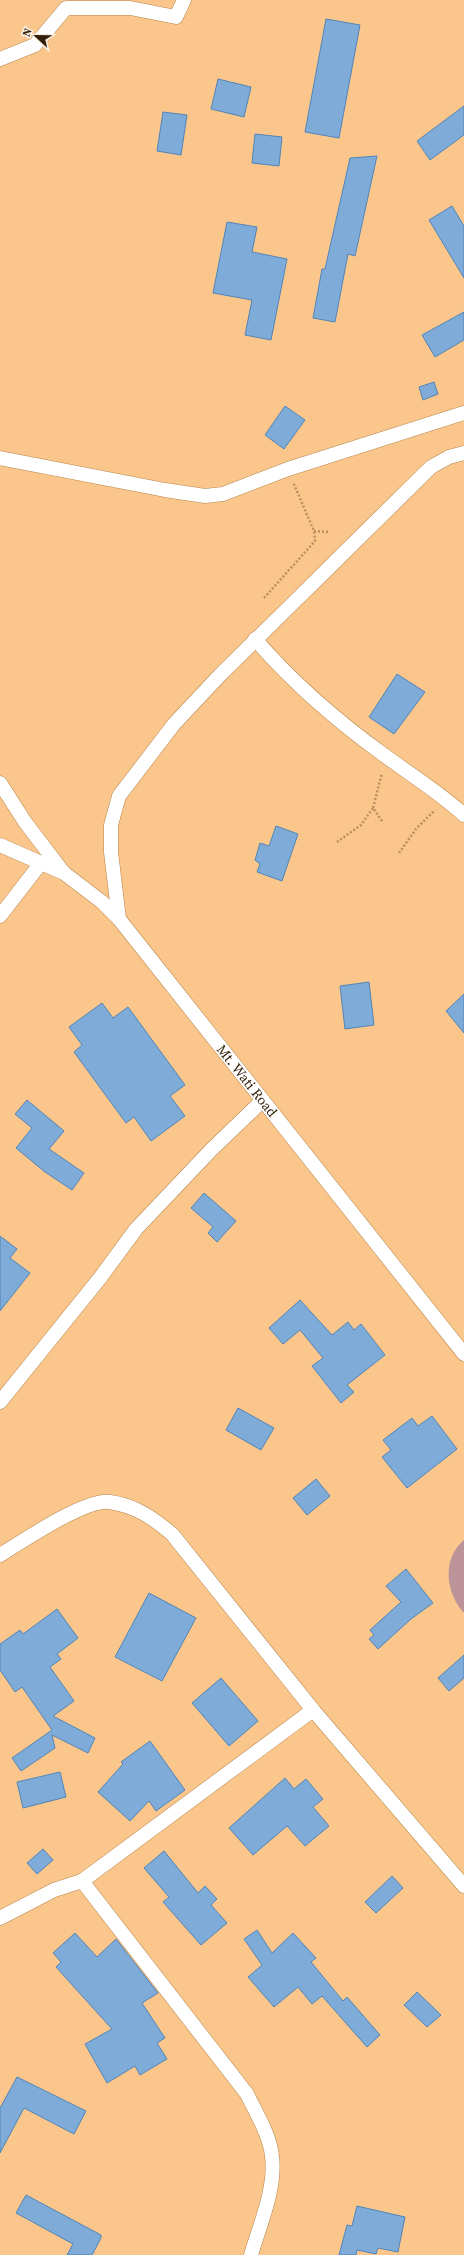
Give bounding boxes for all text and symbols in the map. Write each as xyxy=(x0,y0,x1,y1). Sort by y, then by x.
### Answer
north arrow xyxy=(16,16,56,56)
text: N xyxy=(19,26,36,39)
street label: Mt. Wati Road xyxy=(212,1040,282,1121)

